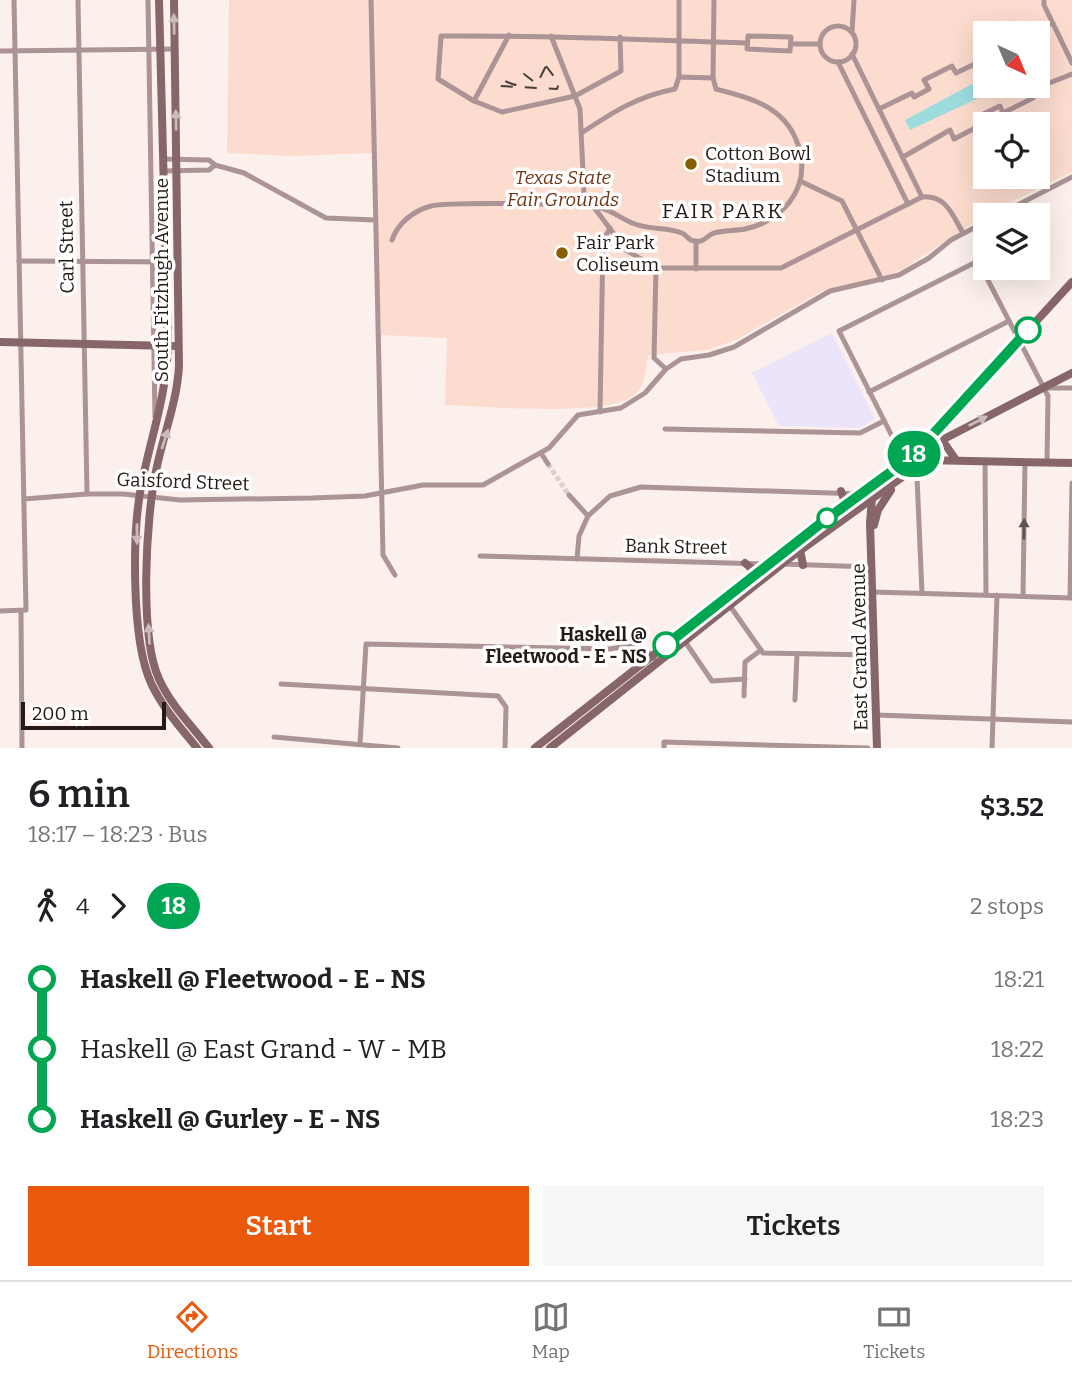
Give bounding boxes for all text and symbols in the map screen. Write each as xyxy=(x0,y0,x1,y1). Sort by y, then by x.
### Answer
one-way arrow xyxy=(168,13,180,35)
north arrow xyxy=(973,21,1050,98)
map controls xyxy=(973,21,1050,280)
one-way arrow xyxy=(170,109,182,131)
button: locate xyxy=(973,112,1050,189)
place label: Cotton Bowl Stadium xyxy=(705,142,811,187)
marker: Cotton Bowl Stadium xyxy=(683,156,699,172)
park label: Texas State Fair Grounds xyxy=(507,166,619,211)
street label: South Fitzhugh Avenue xyxy=(150,178,173,382)
district label: FAIR PARK xyxy=(662,198,784,224)
street label: Carl Street xyxy=(54,200,79,294)
button: layers xyxy=(973,203,1050,280)
place label: Fair Park Coliseum xyxy=(576,231,659,276)
marker: Fair Park Coliseum xyxy=(554,245,570,261)
unlabelled marker xyxy=(1015,317,1041,343)
one-way arrow xyxy=(968,415,988,427)
one-way arrow xyxy=(160,429,171,450)
line badge: 18 xyxy=(883,431,946,477)
text: 18 xyxy=(902,440,926,468)
street label: Gaisford Street xyxy=(116,468,250,495)
unlabelled marker xyxy=(817,508,837,528)
one-way arrow xyxy=(1018,518,1030,540)
one-way arrow xyxy=(131,523,143,545)
street label: Bank Street xyxy=(625,534,728,559)
street label: East Grand Avenue xyxy=(847,563,872,731)
one-way arrow xyxy=(143,622,154,644)
place label: Haskell @ Fleetwood - E - NS xyxy=(485,623,647,668)
marker: Haskell @ Fleetwood - E - NS xyxy=(653,632,679,658)
scale bar xyxy=(21,699,166,731)
text: 200 m xyxy=(32,702,89,725)
text: 6 min xyxy=(28,771,130,817)
text: $3.52 xyxy=(980,792,1044,823)
text: 18:17 – 18:23 · Bus xyxy=(28,820,207,848)
icon: walk xyxy=(28,887,66,925)
icon: forward xyxy=(99,887,137,925)
text: 4 xyxy=(76,892,89,920)
text: 18 xyxy=(161,892,186,920)
text: 2 stops xyxy=(970,892,1044,920)
text: Haskell @ Fleetwood - E - NS xyxy=(80,964,426,995)
text: 18:21 xyxy=(994,965,1044,993)
text: Haskell @ East Grand - W - MB xyxy=(80,1034,447,1065)
text: 18:22 xyxy=(991,1035,1044,1063)
text: Haskell @ Gurley - E - NS xyxy=(80,1104,381,1135)
text: 18:23 xyxy=(990,1105,1044,1133)
button: Start xyxy=(28,1186,529,1266)
button: Tickets xyxy=(543,1186,1044,1266)
tab: Directions xyxy=(147,1298,238,1363)
tab: Map xyxy=(532,1298,570,1363)
tab: Tickets xyxy=(863,1298,925,1363)

